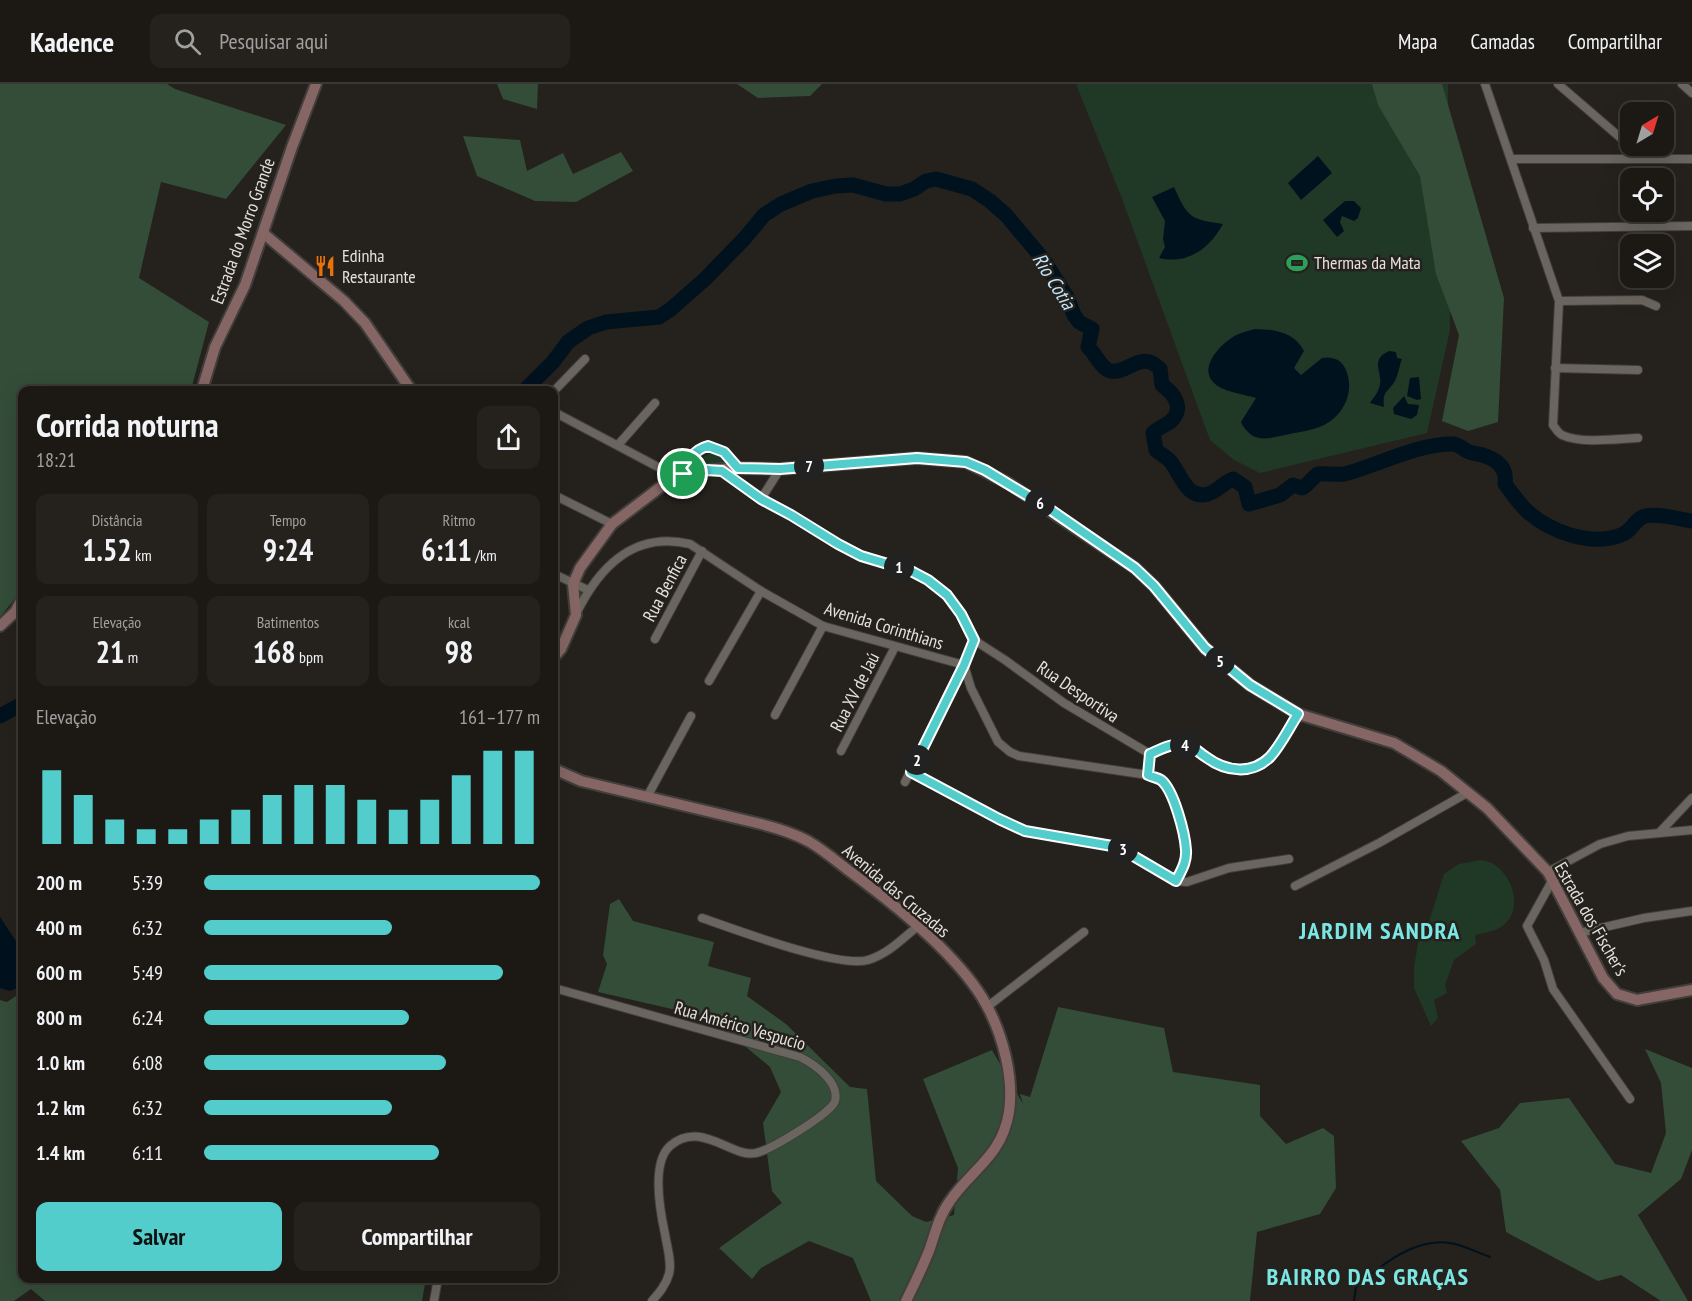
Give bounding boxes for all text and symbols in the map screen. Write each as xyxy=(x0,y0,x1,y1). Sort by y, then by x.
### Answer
search box xyxy=(150,14,570,68)
text: Kadence xyxy=(30,23,114,60)
icon: search xyxy=(171,25,204,58)
text: Pesquisar aqui xyxy=(219,27,328,55)
text: Mapa xyxy=(1398,28,1437,55)
text: Camadas xyxy=(1470,28,1535,55)
text: Compartilhar xyxy=(1568,28,1662,55)
north arrow xyxy=(1620,102,1674,156)
map controls xyxy=(1620,102,1674,288)
street label: Estrada do Morro Grande xyxy=(205,155,280,307)
button: locate xyxy=(1620,168,1674,222)
button: layers xyxy=(1620,234,1674,288)
place label: Edinha Restaurante xyxy=(342,244,416,288)
water label: Rio Cotia xyxy=(1027,248,1082,315)
sports icon: Thermas da Mata xyxy=(1285,251,1309,275)
place label: Thermas da Mata xyxy=(1314,251,1421,274)
restaurant icon: Edinha Restaurante xyxy=(313,254,337,278)
text: Corrida noturna xyxy=(36,403,219,446)
button: share xyxy=(477,406,540,469)
text: 18:21 xyxy=(36,447,76,473)
pin xyxy=(657,448,708,499)
pin: 7 xyxy=(794,451,824,481)
text: 7 xyxy=(805,456,813,476)
icon: arrive xyxy=(666,457,699,490)
pin: 6 xyxy=(1025,488,1055,518)
text: 6 xyxy=(1036,493,1044,513)
text: Distância xyxy=(92,510,142,530)
text: Tempo xyxy=(270,510,306,530)
text: Ritmo xyxy=(443,510,475,530)
text: 1.52 xyxy=(82,530,132,569)
text: 9:24 xyxy=(263,530,313,569)
text: 6:11 xyxy=(421,530,472,569)
text: km xyxy=(132,545,152,565)
text: /km xyxy=(472,545,497,565)
street label: Rua Benfica xyxy=(637,550,692,625)
pin: 1 xyxy=(884,552,914,582)
text: 1 xyxy=(895,557,903,577)
street label: Avenida Corinthians xyxy=(822,597,946,655)
text: Elevação xyxy=(93,612,141,632)
text: Batimentos xyxy=(257,612,319,632)
text: kcal xyxy=(448,612,470,632)
text: 21 xyxy=(96,632,124,671)
text: 168 xyxy=(253,632,296,671)
text: 98 xyxy=(445,632,473,671)
pin: 5 xyxy=(1205,646,1235,676)
text: m xyxy=(124,647,138,667)
text: bpm xyxy=(296,647,323,667)
street label: Rua XV de Jaú xyxy=(825,648,884,735)
text: 5 xyxy=(1216,651,1224,671)
street label: Rua Desportiva xyxy=(1033,656,1124,728)
text: Elevação xyxy=(36,704,97,730)
text: 161–177 m xyxy=(459,704,540,730)
pin: 4 xyxy=(1170,730,1200,760)
text: 4 xyxy=(1181,735,1189,755)
pin: 2 xyxy=(902,745,932,775)
text: 2 xyxy=(913,750,921,770)
pin: 3 xyxy=(1108,834,1138,864)
street label: Avenida das Cruzadas xyxy=(838,839,955,942)
text: 3 xyxy=(1119,839,1127,859)
street label: Estrada dos Fischer's xyxy=(1550,858,1633,980)
text: 200 m xyxy=(36,870,82,896)
text: 5:39 xyxy=(132,870,163,896)
text: 400 m xyxy=(36,915,82,941)
text: 6:32 xyxy=(132,915,163,941)
district label: JARDIM SANDRA xyxy=(1298,915,1461,946)
text: 600 m xyxy=(36,960,82,986)
text: 5:49 xyxy=(132,960,163,986)
street label: Rua Américo Vespucio xyxy=(672,996,809,1055)
text: 800 m xyxy=(36,1005,82,1031)
text: 6:24 xyxy=(132,1005,163,1031)
text: 1.0 km xyxy=(36,1050,85,1076)
text: 6:08 xyxy=(132,1050,163,1076)
text: 1.2 km xyxy=(36,1095,85,1121)
text: 6:32 xyxy=(132,1095,163,1121)
text: 1.4 km xyxy=(36,1140,85,1166)
text: 6:11 xyxy=(132,1140,163,1166)
button: Salvar xyxy=(36,1202,282,1271)
button: Compartilhar xyxy=(294,1202,540,1271)
district label: BAIRRO DAS GRAÇAS xyxy=(1266,1261,1470,1292)

